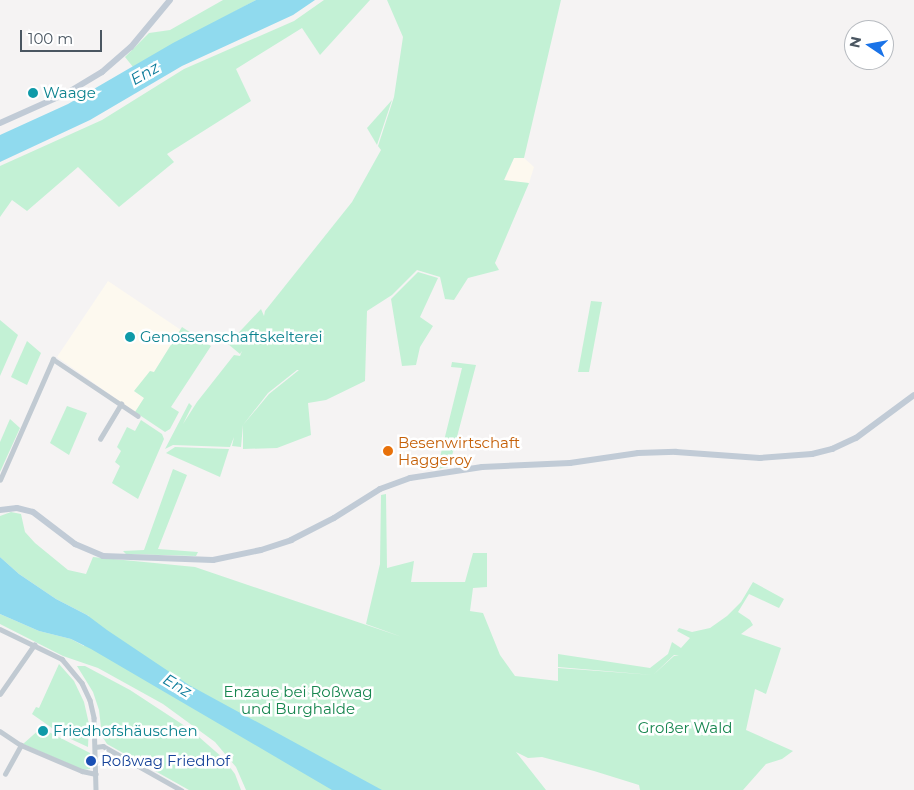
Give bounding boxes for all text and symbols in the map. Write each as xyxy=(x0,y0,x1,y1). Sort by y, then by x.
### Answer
scale bar xyxy=(22,20,105,52)
north arrow xyxy=(844,20,894,70)
text: 100 m xyxy=(28,29,73,48)
text: N xyxy=(845,35,865,49)
water label: Enz xyxy=(127,58,163,90)
place label: Waage xyxy=(43,84,96,102)
marker: Waage xyxy=(27,87,39,99)
place label: Genossenschaftskelterei xyxy=(140,328,323,346)
marker: Genossenschaftskelterei xyxy=(124,331,136,343)
place label: Besenwirtschaft Haggeroy xyxy=(398,433,520,468)
marker: Besenwirtschaft Haggeroy xyxy=(382,445,394,457)
water label: Enz xyxy=(159,670,195,702)
park label: Enzaue bei Roßwag und Burghalde xyxy=(223,682,373,717)
park label: Großer Wald xyxy=(638,719,732,737)
place label: Friedhofshäuschen xyxy=(53,722,198,740)
marker: Friedhofshäuschen xyxy=(37,725,49,737)
place label: Roßwag Friedhof xyxy=(101,752,230,770)
marker: Roßwag Friedhof xyxy=(85,755,97,767)

